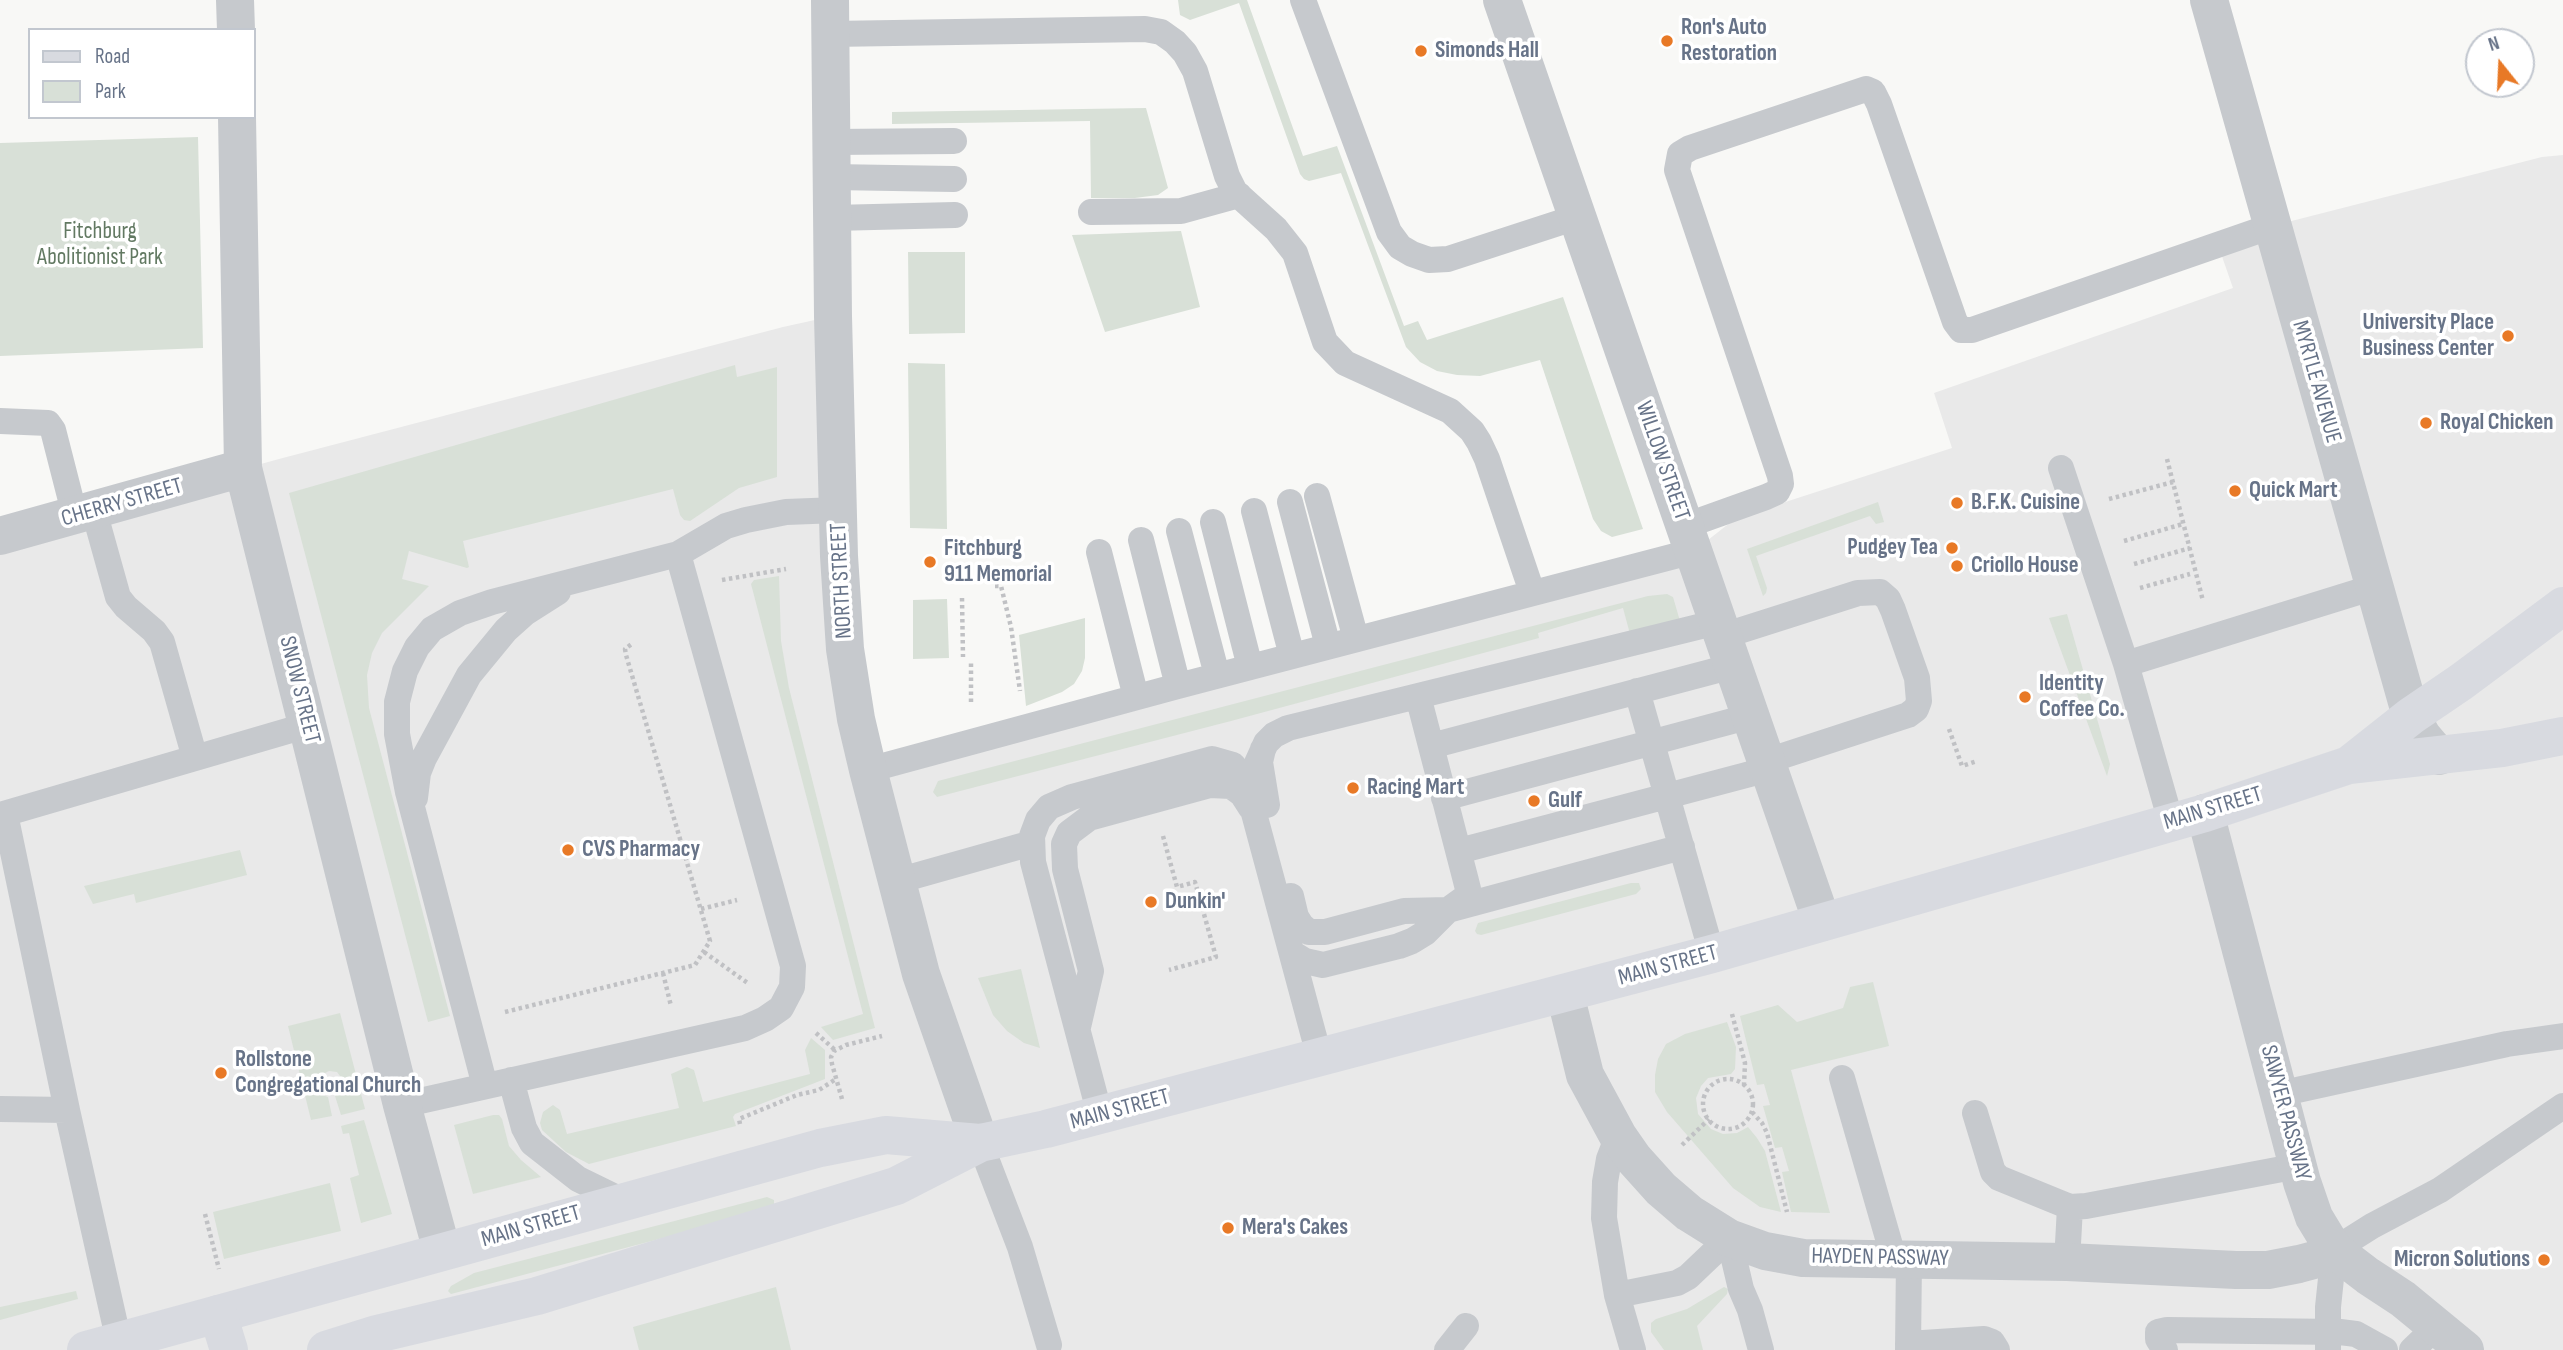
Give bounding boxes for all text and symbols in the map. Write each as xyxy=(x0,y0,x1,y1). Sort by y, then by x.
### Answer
place label: Ron's Auto Restoration xyxy=(1681,14,1777,68)
legend xyxy=(28,28,256,119)
north arrow xyxy=(2465,28,2535,98)
text: N xyxy=(2486,32,2502,57)
marker: Ron's Auto Restoration xyxy=(1659,33,1675,49)
place label: Simonds Hall xyxy=(1435,37,1539,65)
marker: Simonds Hall xyxy=(1413,43,1429,59)
text: Road xyxy=(95,44,130,69)
text: Park xyxy=(95,79,126,104)
park label: Fitchburg Abolitionist Park xyxy=(37,218,163,272)
place label: University Place Business Center xyxy=(2362,309,2494,363)
street label: MYRTLE AVENUE xyxy=(2285,318,2347,446)
marker: University Place Business Center xyxy=(2500,328,2516,344)
street label: WILLOW STREET xyxy=(1629,398,1695,524)
place label: Royal Chicken xyxy=(2440,409,2554,437)
marker: Royal Chicken xyxy=(2418,415,2434,431)
street label: CHERRY STREET xyxy=(58,473,186,533)
place label: Quick Mart xyxy=(2249,477,2338,505)
marker: Quick Mart xyxy=(2227,483,2243,499)
place label: B.F.K. Cuisine xyxy=(1971,489,2080,517)
marker: B.F.K. Cuisine xyxy=(1949,495,1965,511)
street label: NORTH STREET xyxy=(825,522,859,640)
place label: Pudgey Tea xyxy=(1847,534,1938,562)
place label: Fitchburg 911 Memorial xyxy=(944,535,1052,589)
marker: Pudgey Tea xyxy=(1944,540,1960,556)
place label: Criollo House xyxy=(1971,552,2078,580)
marker: Fitchburg 911 Memorial xyxy=(922,554,938,570)
marker: Criollo House xyxy=(1949,558,1965,574)
street label: SNOW STREET xyxy=(272,634,326,746)
place label: Identity Coffee Co. xyxy=(2039,670,2125,724)
marker: Identity Coffee Co. xyxy=(2017,689,2033,705)
place label: Racing Mart xyxy=(1367,774,1464,802)
marker: Racing Mart xyxy=(1345,780,1361,796)
street label: MAIN STREET xyxy=(2160,781,2266,837)
place label: Gulf xyxy=(1548,787,1582,815)
marker: Gulf xyxy=(1526,793,1542,809)
place label: CVS Pharmacy xyxy=(582,836,700,864)
marker: CVS Pharmacy xyxy=(560,842,576,858)
place label: Dunkin' xyxy=(1165,888,1225,916)
marker: Dunkin' xyxy=(1143,894,1159,910)
street label: MAIN STREET xyxy=(1615,940,1721,992)
street label: SAWYER PASSWAY xyxy=(2254,1042,2316,1184)
place label: Rollstone Congregational Church xyxy=(235,1046,421,1100)
marker: Rollstone Congregational Church xyxy=(213,1065,229,1081)
street label: MAIN STREET xyxy=(1067,1084,1173,1136)
street label: MAIN STREET xyxy=(478,1200,584,1254)
place label: Mera's Cakes xyxy=(1242,1214,1348,1242)
marker: Mera's Cakes xyxy=(1220,1220,1236,1236)
street label: HAYDEN PASSWAY xyxy=(1811,1243,1949,1273)
place label: Micron Solutions xyxy=(2394,1246,2530,1274)
marker: Micron Solutions xyxy=(2536,1252,2552,1268)

